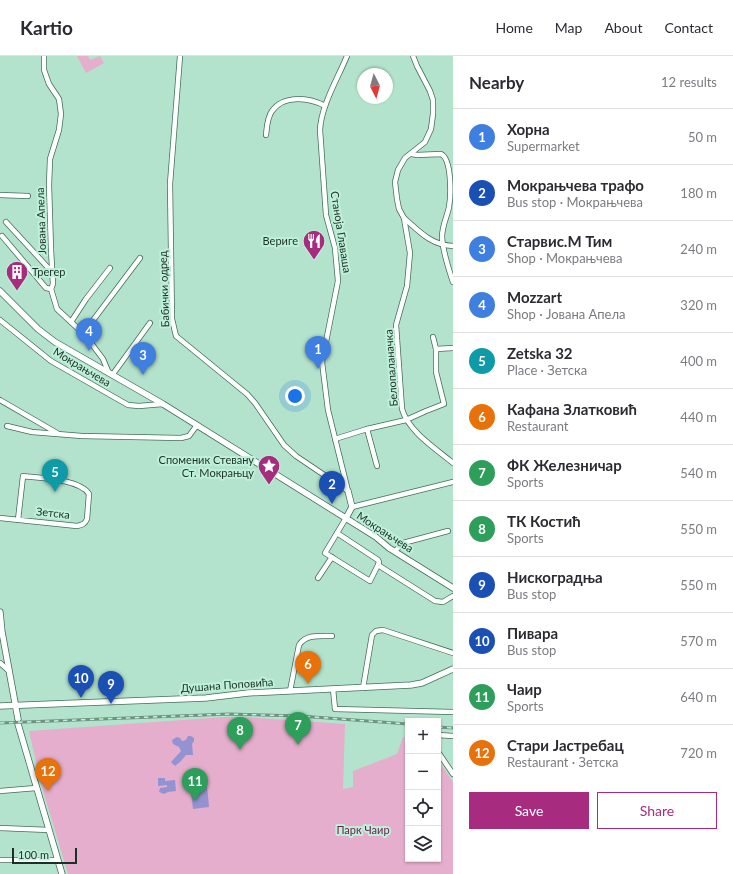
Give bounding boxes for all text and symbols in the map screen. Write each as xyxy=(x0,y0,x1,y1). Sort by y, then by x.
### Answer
text: Kartio xyxy=(20,16,73,39)
text: Home xyxy=(495,19,533,36)
text: Map xyxy=(555,19,582,36)
text: About xyxy=(604,19,642,36)
text: Contact xyxy=(664,19,713,36)
north arrow xyxy=(357,68,393,104)
text: Nearby xyxy=(469,72,524,93)
text: 12 results xyxy=(661,74,717,90)
text: Хорна xyxy=(507,120,550,138)
text: 1 xyxy=(478,129,486,145)
text: 50 m xyxy=(688,129,717,145)
text: Supermarket xyxy=(507,138,580,154)
text: Мокрањчева трафо xyxy=(507,176,644,194)
text: 2 xyxy=(478,185,486,201)
text: 180 m xyxy=(680,185,717,201)
street label: Јована Апела xyxy=(33,187,48,255)
street label: Станоја Главаша xyxy=(329,190,354,274)
text: Bus stop · Мокрањчева xyxy=(507,194,643,210)
restaurant icon: Вериге xyxy=(301,228,327,261)
text: Старвис.М Тим xyxy=(507,232,612,250)
place label: Вериге xyxy=(263,234,298,247)
text: 3 xyxy=(478,241,486,257)
text: 240 m xyxy=(680,241,717,257)
street label: Бабички одред xyxy=(156,250,171,328)
text: Shop · Мокрањчева xyxy=(507,250,623,266)
building icon: Трегер xyxy=(4,259,30,292)
place label: Трегер xyxy=(32,265,66,278)
text: Mozzart xyxy=(507,288,562,306)
text: 4 xyxy=(478,297,486,313)
text: 320 m xyxy=(680,297,717,313)
text: Shop · Јована Апела xyxy=(507,306,626,322)
pin: 4 xyxy=(76,318,102,351)
street label: Белопаланачка xyxy=(381,329,400,407)
pin: 1 xyxy=(305,336,331,369)
pin: 3 xyxy=(130,342,156,375)
street label: Мокрањчева xyxy=(51,344,113,389)
text: Zetska 32 xyxy=(507,344,573,362)
text: 5 xyxy=(478,353,486,369)
text: 400 m xyxy=(680,353,717,369)
text: Place · Зетска xyxy=(507,362,587,378)
your location xyxy=(285,386,305,406)
text: Кафана Златковић xyxy=(507,400,637,418)
text: 6 xyxy=(478,409,486,425)
text: 440 m xyxy=(680,409,717,425)
text: Restaurant xyxy=(507,418,569,434)
place label: Споменик Стевану Ст. Мокрањцу xyxy=(159,453,254,479)
place icon: Споменик Стевану Ст. Мокрањцу xyxy=(256,453,282,486)
text: ФК Железничар xyxy=(507,456,622,474)
pin: 5 xyxy=(42,459,68,492)
text: 7 xyxy=(478,465,486,481)
text: 540 m xyxy=(680,465,717,481)
pin: 2 xyxy=(319,471,345,504)
text: Sports xyxy=(507,474,544,490)
street label: Зетска xyxy=(36,504,71,521)
street label: Мокрањчева xyxy=(355,508,416,555)
text: ТК Костић xyxy=(507,512,581,530)
text: 8 xyxy=(478,521,486,537)
text: 550 m xyxy=(680,521,717,537)
text: Sports xyxy=(507,530,544,546)
text: Нискоградња xyxy=(507,568,603,586)
text: 9 xyxy=(478,577,486,593)
text: 550 m xyxy=(680,577,717,593)
text: Bus stop xyxy=(507,586,556,602)
text: Пивара xyxy=(507,624,558,642)
text: 10 xyxy=(474,633,490,649)
text: 570 m xyxy=(680,633,717,649)
text: Bus stop xyxy=(507,642,556,658)
pin: 6 xyxy=(295,651,321,684)
pin: 10 xyxy=(68,665,94,698)
pin: 9 xyxy=(98,671,124,704)
street label: Душана Поповића xyxy=(180,675,274,694)
text: Чаир xyxy=(507,680,542,698)
text: 11 xyxy=(474,689,490,705)
text: 640 m xyxy=(680,689,717,705)
text: Sports xyxy=(507,698,544,714)
pin: 7 xyxy=(285,712,311,745)
pin: 8 xyxy=(227,717,253,750)
map controls xyxy=(405,718,441,862)
button: + xyxy=(405,718,441,754)
text: Стари Јастребац xyxy=(507,736,624,754)
text: 12 xyxy=(474,745,490,761)
text: 720 m xyxy=(680,745,717,761)
button: − xyxy=(405,754,441,790)
text: Restaurant · Зетска xyxy=(507,754,618,770)
pin: 12 xyxy=(35,758,61,791)
pin: 11 xyxy=(182,768,208,801)
button: locate xyxy=(405,790,441,826)
button: Save xyxy=(469,792,589,829)
button: Share xyxy=(597,792,717,829)
park label: Парк Чаир xyxy=(336,823,390,836)
button: layers xyxy=(405,826,441,862)
scale bar xyxy=(12,846,77,865)
text: 100 m xyxy=(18,848,49,861)

